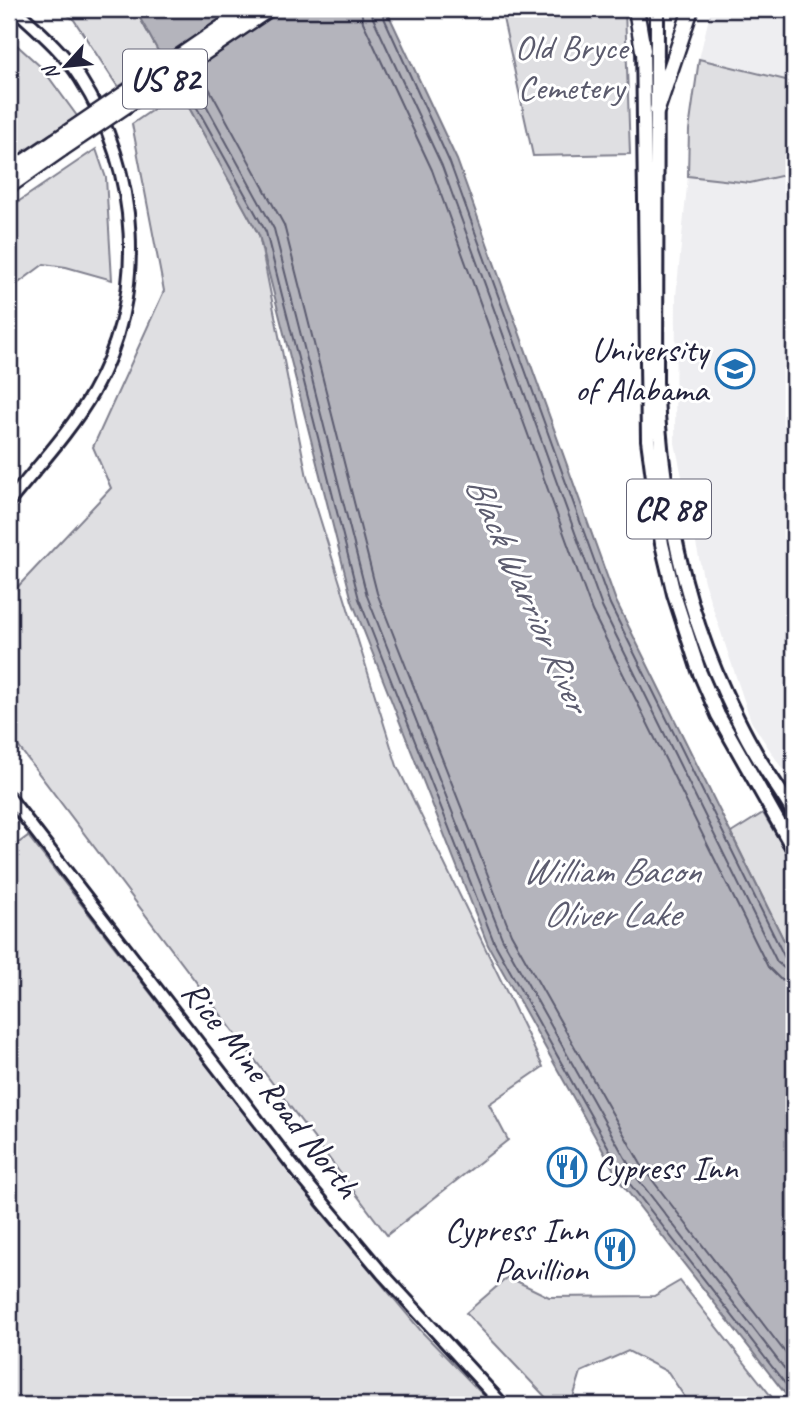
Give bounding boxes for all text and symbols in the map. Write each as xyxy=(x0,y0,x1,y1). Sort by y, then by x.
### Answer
park label: Old Bryce Cemetery xyxy=(515,25,630,110)
north arrow xyxy=(32,32,102,102)
road number: US 82 xyxy=(123,50,207,108)
text: N xyxy=(37,60,65,84)
place label: University of Alabama xyxy=(575,327,711,412)
school or university icon: University of Alabama xyxy=(714,348,756,390)
water label: Black Warrior River xyxy=(455,468,603,723)
road number: CR 88 xyxy=(627,480,711,538)
water label: William Bacon Oliver Lake xyxy=(522,847,703,937)
street label: Rice Mine Road North xyxy=(172,971,371,1208)
place label: Cypress Inn xyxy=(594,1145,739,1190)
restaurant icon: Cypress Inn xyxy=(546,1146,588,1188)
place label: Cypress Inn Pavillion xyxy=(444,1207,589,1292)
restaurant icon: Cypress Inn Pavillion xyxy=(594,1228,636,1270)

